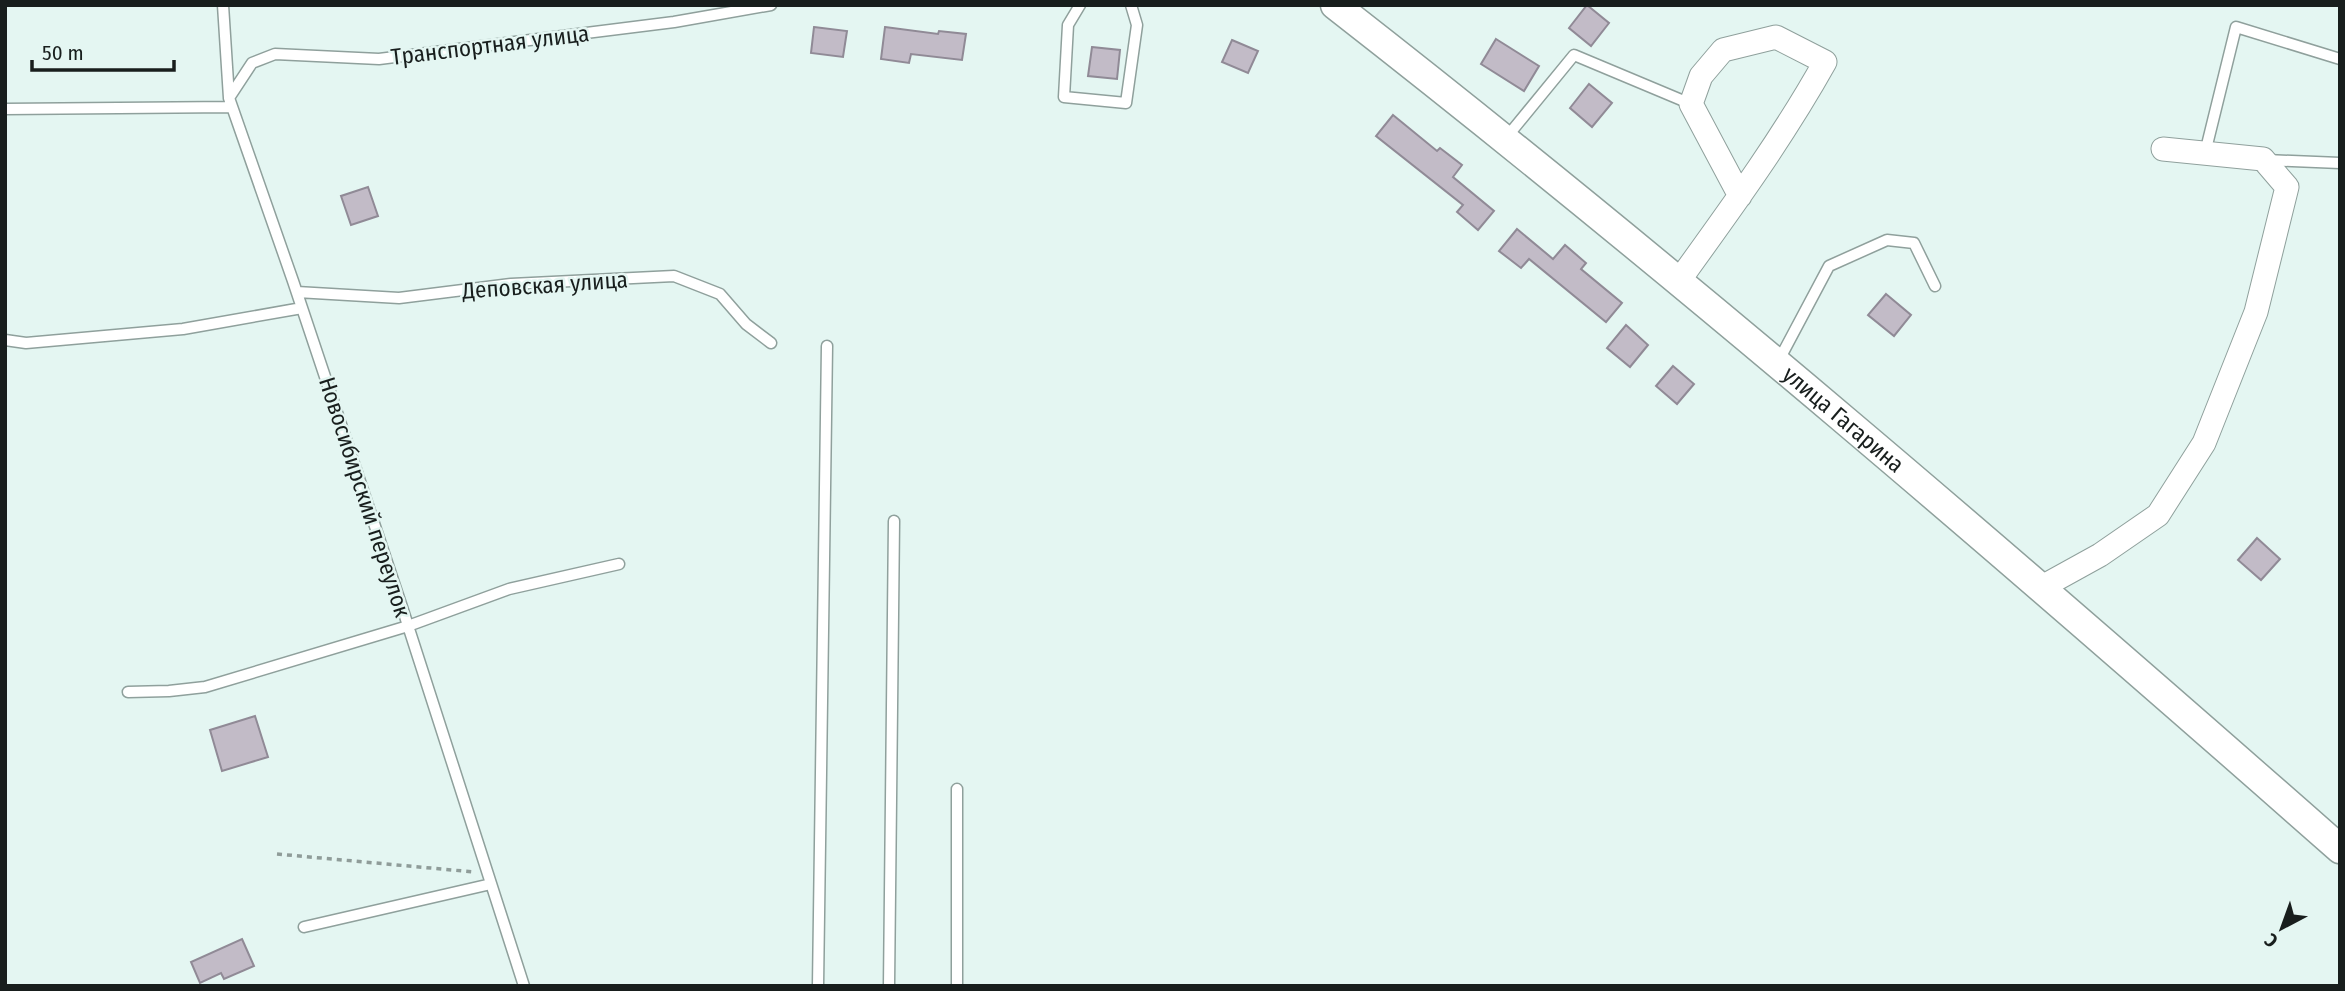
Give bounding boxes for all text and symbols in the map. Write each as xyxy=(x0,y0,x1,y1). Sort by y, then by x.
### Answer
street label: Транспортная улица xyxy=(389,19,591,71)
scale bar xyxy=(32,28,173,72)
text: 50 m xyxy=(42,40,84,66)
street label: Деповская улица xyxy=(460,265,629,305)
street label: улица Гагарина xyxy=(1777,360,1910,478)
street label: Новосибирский переулок xyxy=(313,373,417,621)
north arrow xyxy=(2247,893,2317,963)
text: С xyxy=(2260,928,2282,952)

